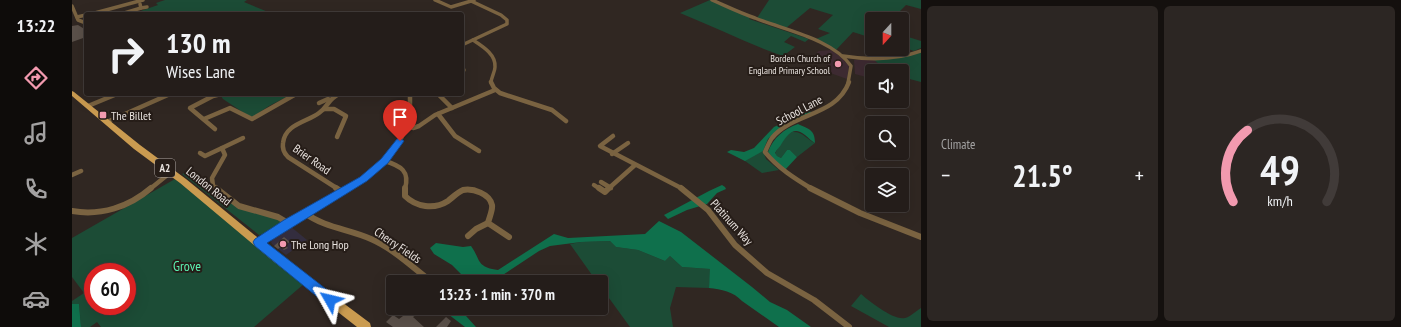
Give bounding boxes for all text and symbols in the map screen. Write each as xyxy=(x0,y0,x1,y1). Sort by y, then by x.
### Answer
north arrow xyxy=(865,12,909,56)
map controls xyxy=(865,12,909,212)
text: 13:22 xyxy=(17,14,55,37)
text: 130 m xyxy=(166,24,230,61)
icon: right xyxy=(100,28,152,80)
place label: Borden Church of England Primary School xyxy=(749,52,831,77)
marker: Borden Church of England Primary School xyxy=(833,59,843,69)
text: Wises Lane xyxy=(166,60,235,83)
icon: directions xyxy=(22,64,50,92)
button: sound xyxy=(865,64,909,108)
street label: School Lane xyxy=(773,92,825,128)
pin xyxy=(383,100,417,141)
icon: arrive xyxy=(389,106,411,128)
place label: The Billet xyxy=(111,108,152,123)
marker: The Billet xyxy=(98,110,108,120)
button: search xyxy=(865,116,909,160)
icon: music xyxy=(22,119,50,147)
text: Climate xyxy=(941,136,975,153)
street label: Brier Road xyxy=(290,141,334,177)
text: 49 xyxy=(1260,142,1299,195)
text: 21.5° xyxy=(1012,156,1073,195)
road number: A2 xyxy=(155,159,175,177)
text: − xyxy=(941,161,950,189)
text: + xyxy=(1135,161,1144,189)
street label: London Road xyxy=(183,163,235,209)
button: layers xyxy=(865,168,909,212)
icon: phone xyxy=(22,175,50,203)
text: km/h xyxy=(1267,190,1292,209)
street label: Platinum Way xyxy=(708,196,757,248)
street label: Cherry Fields xyxy=(372,224,424,266)
icon: climate xyxy=(22,230,50,258)
place label: The Long Hop xyxy=(291,237,349,252)
marker: The Long Hop xyxy=(278,239,288,249)
park label: Grove xyxy=(173,257,201,275)
speed limit sign: 60 xyxy=(84,263,136,315)
position arrow xyxy=(309,279,351,321)
icon: car xyxy=(22,285,50,313)
text: 13:23 · 1 min · 370 m xyxy=(439,285,555,304)

